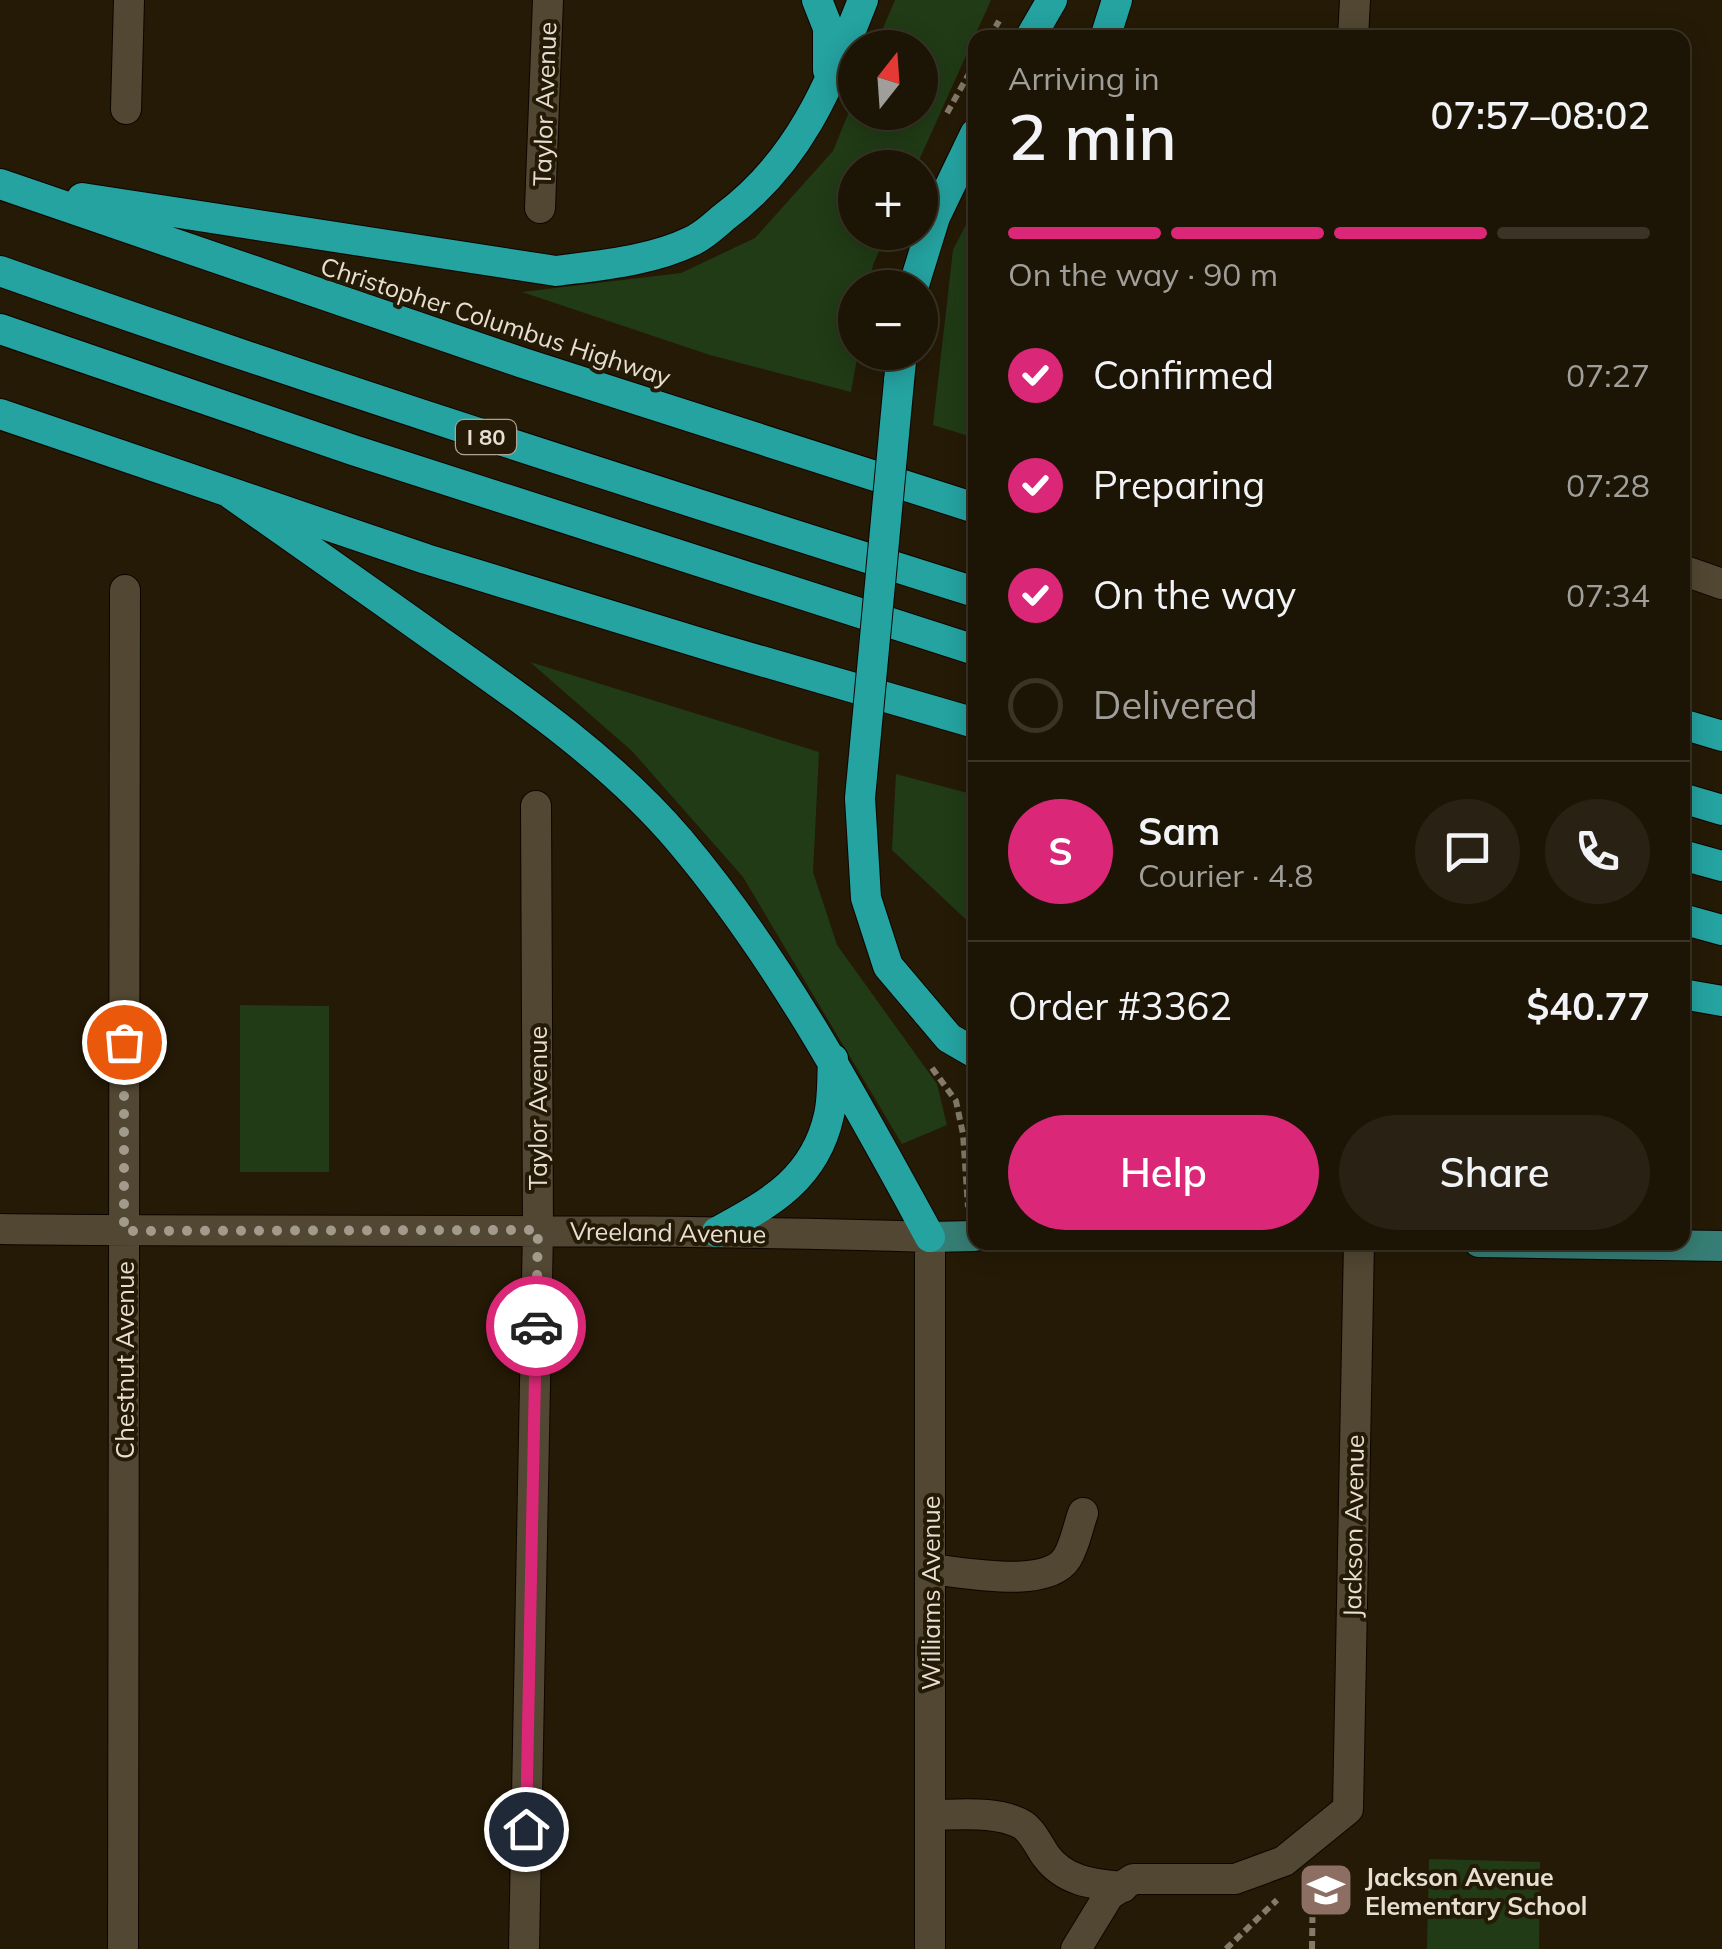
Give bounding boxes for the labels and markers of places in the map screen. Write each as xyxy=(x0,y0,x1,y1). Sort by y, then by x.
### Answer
pin xyxy=(82,1000,167,1085)
pin xyxy=(484,1787,569,1872)
school or university icon: Jackson Avenue Elementary School xyxy=(1296,1860,1356,1920)
place label: Jackson Avenue Elementary School xyxy=(1365,1861,1587,1921)

